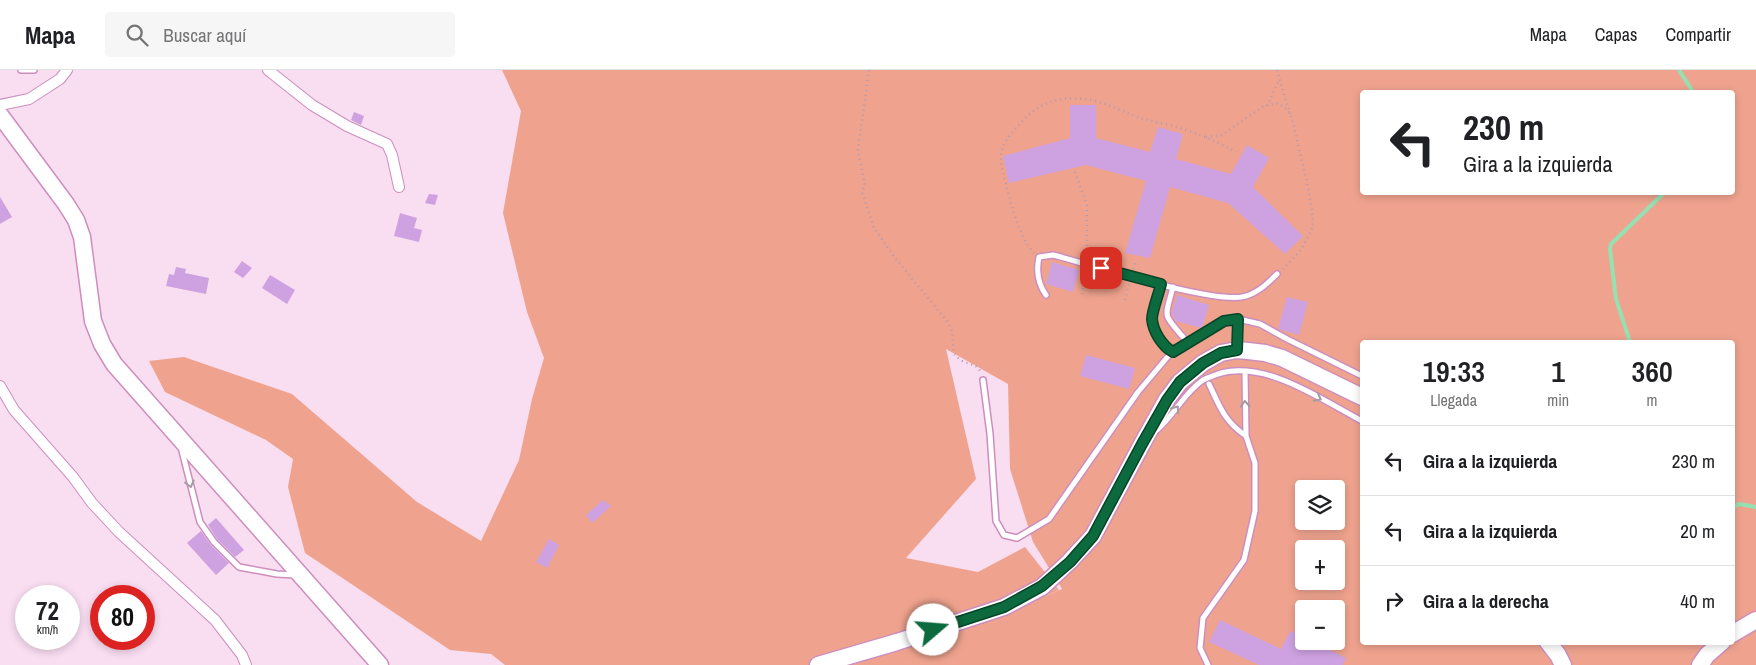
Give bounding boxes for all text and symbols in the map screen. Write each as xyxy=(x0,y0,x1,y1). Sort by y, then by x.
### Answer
search box xyxy=(105,12,455,57)
text: Mapa xyxy=(25,19,75,51)
icon: search xyxy=(123,21,151,49)
text: Buscar aquí xyxy=(163,22,246,48)
text: Mapa xyxy=(1530,22,1567,47)
text: Capas xyxy=(1595,22,1637,47)
text: Compartir xyxy=(1665,22,1731,47)
text: 230 m xyxy=(1463,104,1544,151)
icon: left xyxy=(1380,110,1445,175)
text: Gira a la izquierda xyxy=(1463,149,1612,179)
pin xyxy=(1080,247,1122,289)
icon: arrive xyxy=(1087,254,1115,282)
text: 19:33 xyxy=(1422,351,1485,391)
text: 1 xyxy=(1551,351,1565,391)
text: 360 xyxy=(1632,351,1673,391)
text: Llegada xyxy=(1430,389,1477,411)
text: min xyxy=(1547,389,1569,411)
text: m xyxy=(1647,389,1658,411)
one-way arrow xyxy=(1313,391,1322,401)
one-way arrow xyxy=(1239,399,1250,407)
one-way arrow xyxy=(1170,405,1179,415)
icon: left xyxy=(1380,447,1408,475)
text: Gira a la izquierda xyxy=(1423,448,1557,474)
text: 230 m xyxy=(1672,448,1715,474)
one-way arrow xyxy=(184,479,195,488)
map controls xyxy=(1295,480,1345,650)
button: layers xyxy=(1295,480,1345,530)
icon: left xyxy=(1380,517,1408,545)
text: Gira a la izquierda xyxy=(1423,518,1557,544)
text: 20 m xyxy=(1680,518,1715,544)
button: + xyxy=(1295,540,1345,590)
speed limit sign: 80 xyxy=(90,585,155,650)
icon: right xyxy=(1380,587,1408,615)
text: Gira a la derecha xyxy=(1423,588,1549,614)
text: 40 m xyxy=(1680,588,1715,614)
text: 72 xyxy=(36,594,59,628)
button: − xyxy=(1295,600,1345,650)
position arrow xyxy=(906,603,958,655)
text: km/h xyxy=(37,622,58,638)

